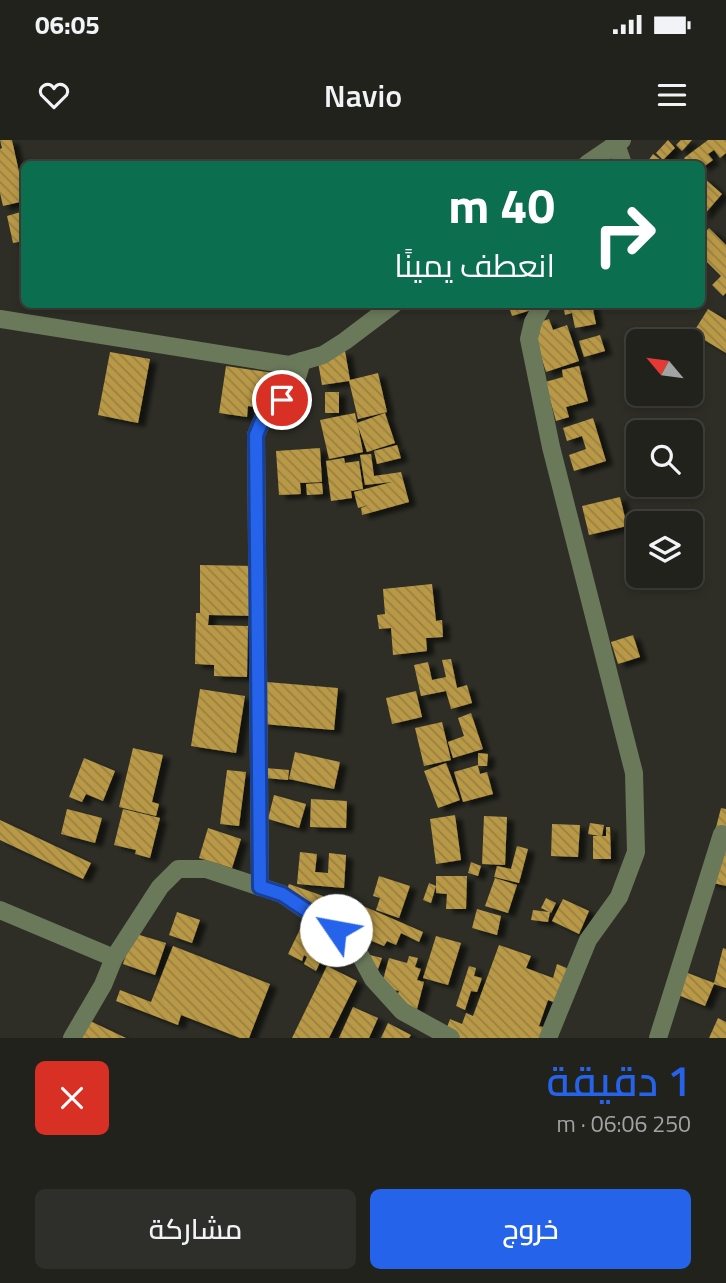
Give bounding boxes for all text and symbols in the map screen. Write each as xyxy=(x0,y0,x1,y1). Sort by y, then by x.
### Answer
text: 06:05 xyxy=(35,5,100,44)
text: Navio xyxy=(324,71,402,119)
icon: heart xyxy=(35,76,73,114)
icon: menu xyxy=(653,76,691,114)
text: 40 m xyxy=(448,167,555,242)
icon: right xyxy=(579,189,670,280)
text: انعطف يمينًا xyxy=(394,241,555,289)
north arrow xyxy=(626,329,704,406)
map controls xyxy=(626,329,703,588)
pin xyxy=(252,370,312,430)
icon: arrive xyxy=(263,381,301,419)
button: search xyxy=(626,420,703,497)
button: layers xyxy=(626,511,703,588)
position arrow xyxy=(299,893,373,967)
text: 1 دقيقة xyxy=(546,1048,691,1112)
button: close xyxy=(35,1061,109,1135)
text: 250 m · 06:06 xyxy=(556,1106,691,1141)
button: مشاركة xyxy=(35,1189,356,1269)
button: خروج xyxy=(370,1189,691,1269)

